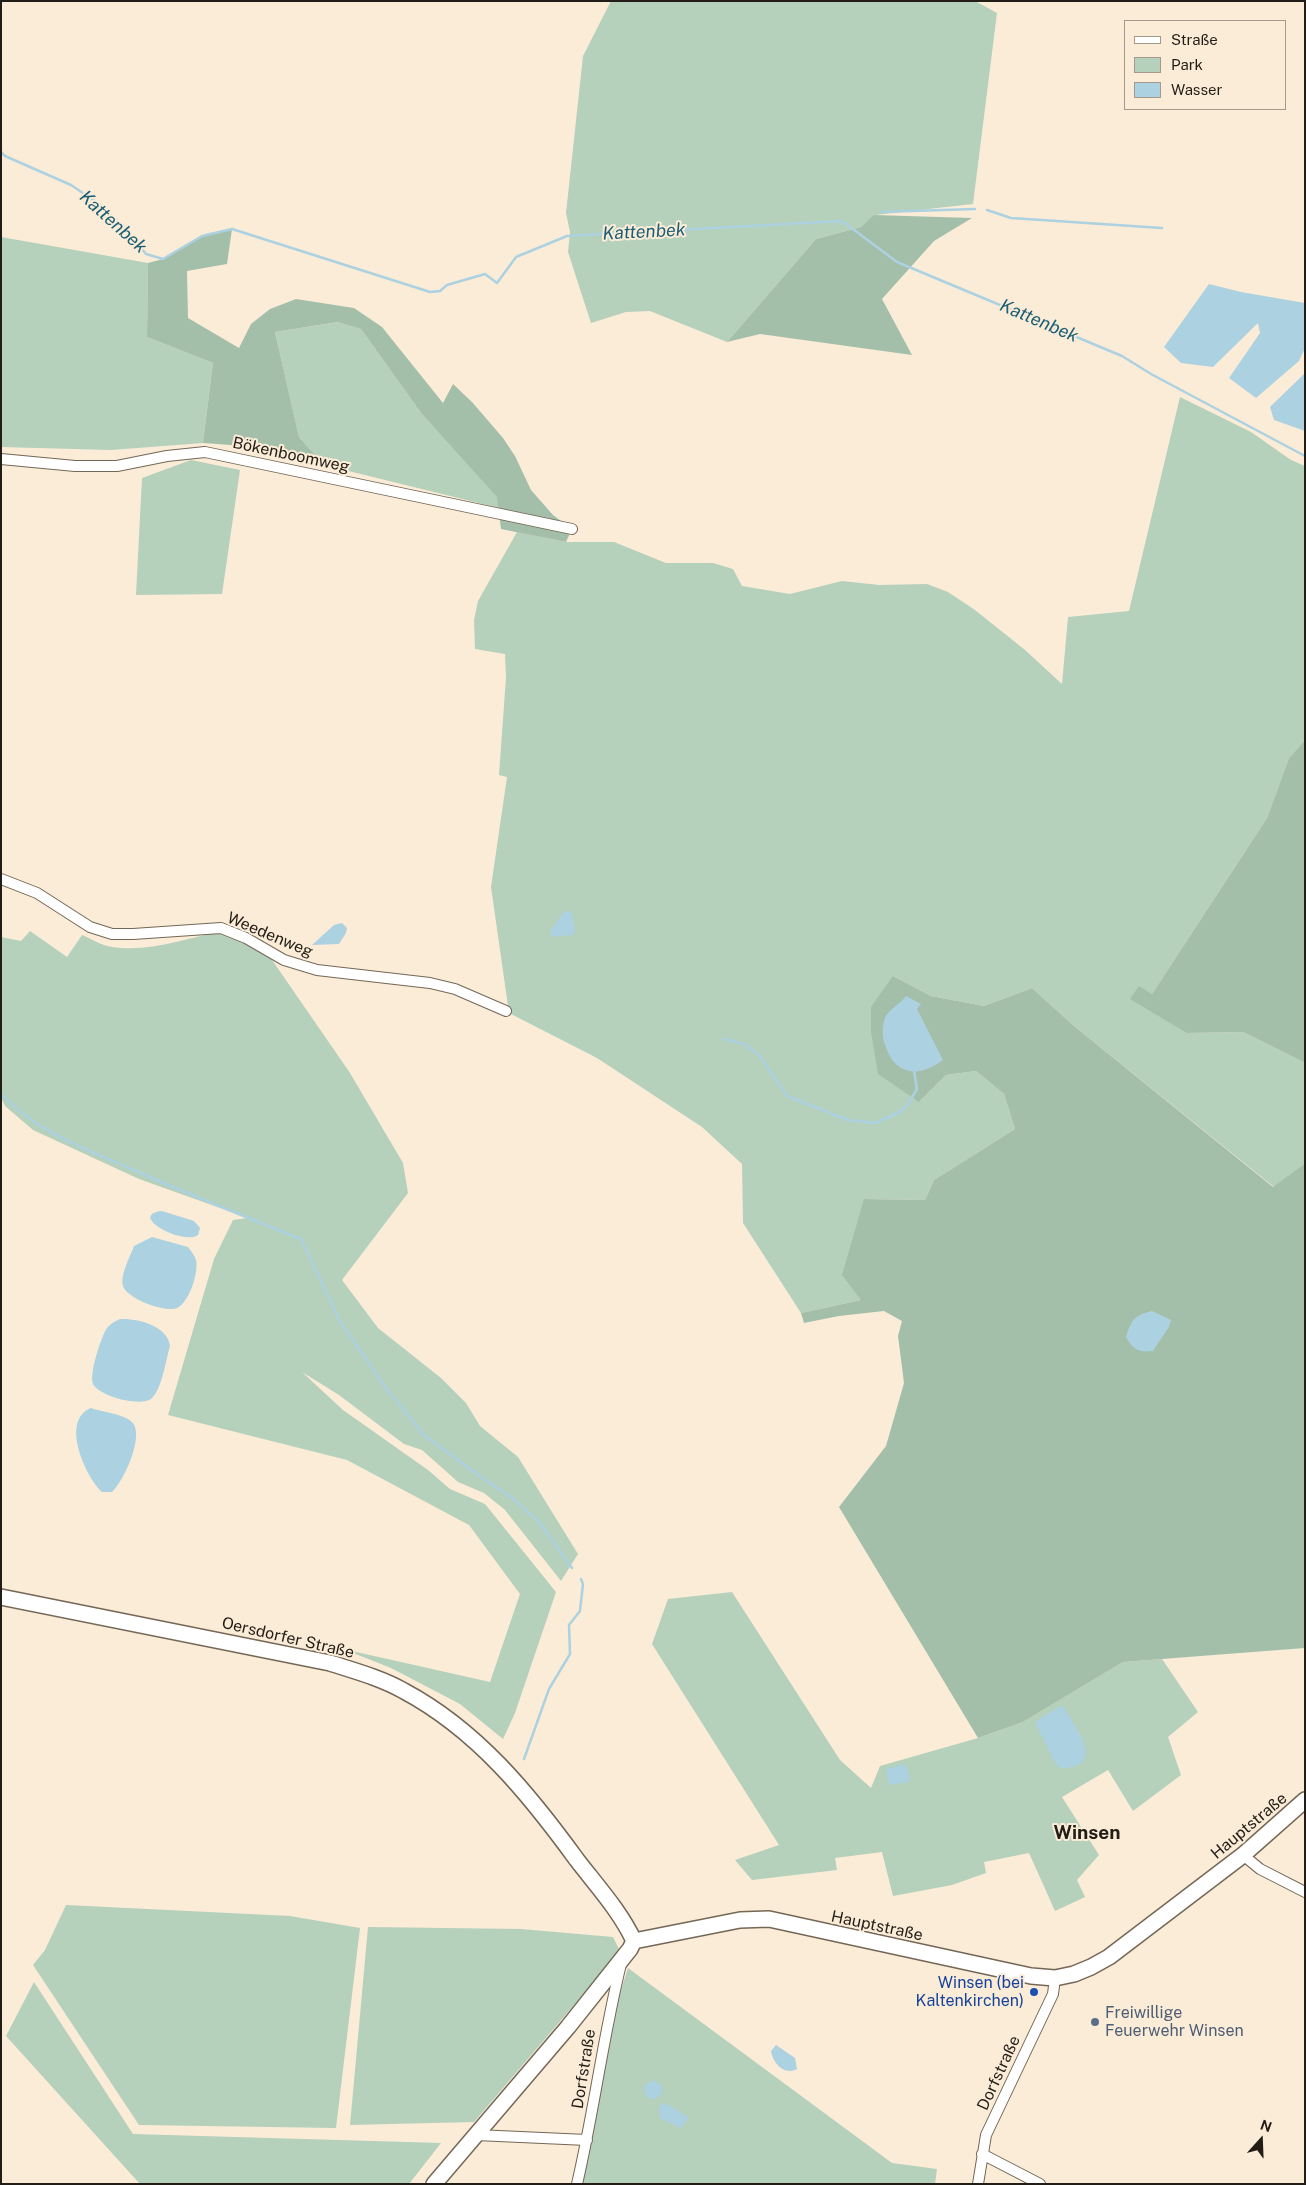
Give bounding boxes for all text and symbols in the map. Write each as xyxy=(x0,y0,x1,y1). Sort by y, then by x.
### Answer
legend xyxy=(1124,20,1286,110)
text: Straße xyxy=(1171,31,1218,48)
text: Park xyxy=(1171,56,1203,73)
text: Wasser xyxy=(1171,81,1222,98)
water label: Kattenbek xyxy=(75,186,151,258)
water label: Kattenbek xyxy=(602,219,686,245)
water label: Kattenbek xyxy=(997,295,1081,347)
street label: Bökenboomweg xyxy=(231,433,351,477)
street label: Weedenweg xyxy=(224,908,316,962)
street label: Oersdorfer Straße xyxy=(220,1613,356,1663)
street label: Hauptstraße xyxy=(1207,1789,1291,1863)
district label: Winsen xyxy=(1054,1822,1120,1844)
street label: Hauptstraße xyxy=(829,1907,925,1945)
place label: Winsen (bei Kaltenkirchen) xyxy=(916,1973,1024,2011)
marker: Winsen (bei Kaltenkirchen) xyxy=(1028,1986,1040,1998)
place label: Freiwillige Feuerwehr Winsen xyxy=(1105,2003,1244,2041)
marker: Freiwillige Feuerwehr Winsen xyxy=(1089,2016,1101,2028)
street label: Dorfstraße xyxy=(568,2028,600,2110)
street label: Dorfstraße xyxy=(973,2033,1025,2113)
north arrow xyxy=(1236,2115,1286,2165)
text: N xyxy=(1258,2117,1274,2135)

